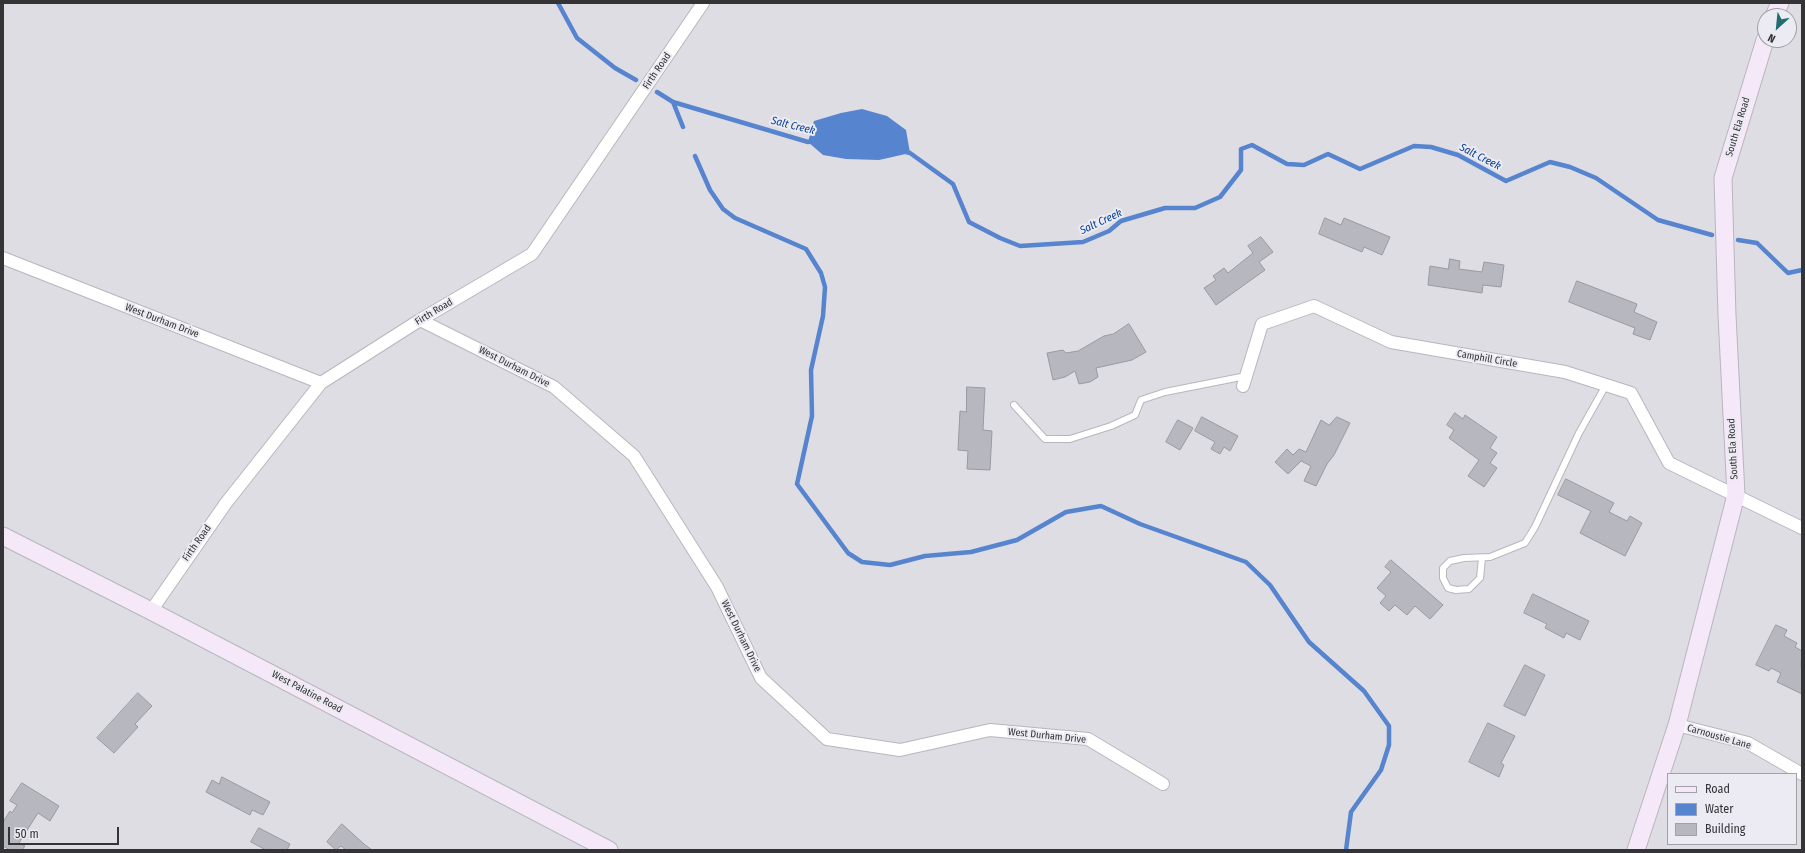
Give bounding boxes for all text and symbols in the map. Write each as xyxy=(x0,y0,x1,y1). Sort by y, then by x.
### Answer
north arrow xyxy=(1757,8,1797,48)
text: N xyxy=(1766,31,1778,46)
street label: Firth Road xyxy=(640,50,674,92)
street label: South Ela Road xyxy=(1723,96,1753,158)
water label: Salt Creek xyxy=(770,114,816,138)
water label: Salt Creek xyxy=(1457,141,1503,173)
water label: Salt Creek xyxy=(1078,207,1124,237)
street label: Firth Road xyxy=(413,296,455,328)
street label: West Durham Drive xyxy=(123,301,201,341)
street label: West Durham Drive xyxy=(476,344,552,390)
street label: Camphill Circle xyxy=(1456,348,1518,370)
street label: South Ela Road xyxy=(1725,418,1741,480)
street label: Firth Road xyxy=(180,522,214,564)
street label: West Durham Drive xyxy=(718,598,764,674)
street label: West Palatine Road xyxy=(270,668,344,716)
street label: Carnoustie Lane xyxy=(1686,722,1752,752)
street label: West Durham Drive xyxy=(1008,726,1086,746)
legend xyxy=(1667,773,1797,845)
text: Road xyxy=(1705,782,1730,796)
text: Water xyxy=(1705,802,1733,816)
scale bar xyxy=(10,819,121,845)
text: Building xyxy=(1705,822,1745,836)
text: 50 m xyxy=(15,827,39,841)

